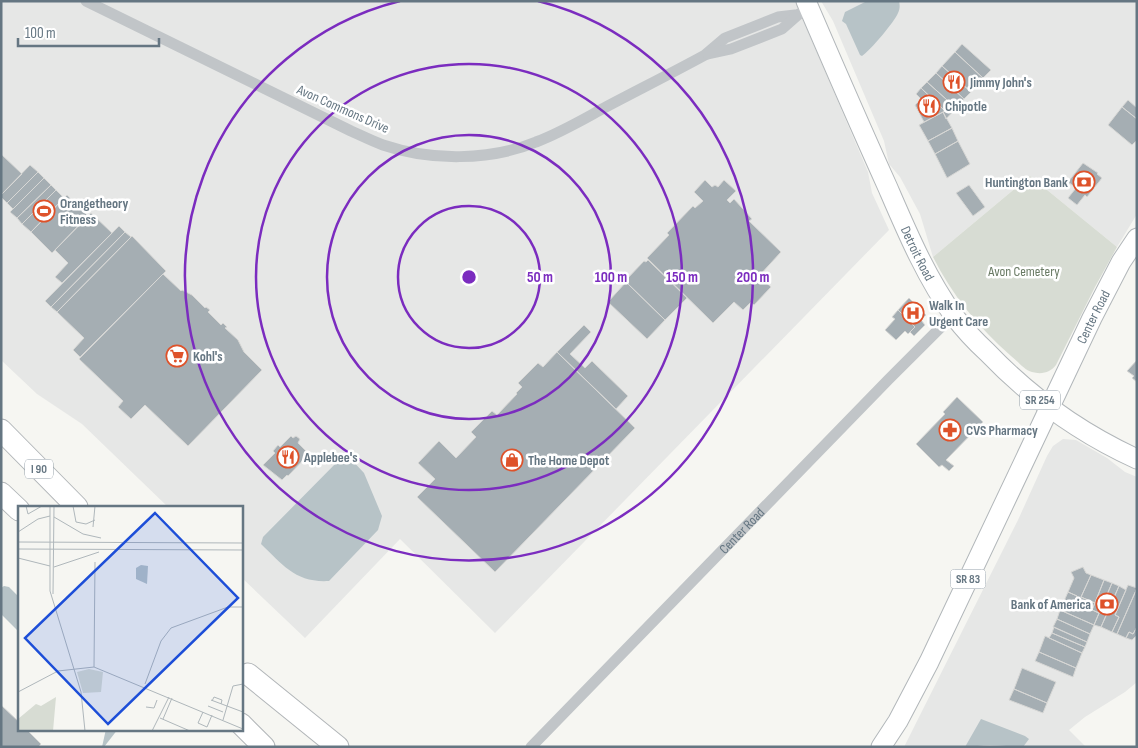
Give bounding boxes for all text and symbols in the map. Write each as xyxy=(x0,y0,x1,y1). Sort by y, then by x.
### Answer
scale bar xyxy=(18,15,159,47)
text: 100 m xyxy=(25,24,56,43)
restaurant icon: Jimmy John's xyxy=(942,70,966,94)
place label: Jimmy John's xyxy=(969,74,1032,91)
street label: Avon Commons Drive xyxy=(293,81,392,137)
restaurant icon: Chipotle xyxy=(917,94,941,118)
place label: Chipotle xyxy=(945,98,987,115)
bank icon: Huntington Bank xyxy=(1072,170,1096,194)
place label: Huntington Bank xyxy=(985,174,1068,191)
place label: Orangetheory Fitness xyxy=(60,195,129,228)
sports icon: Orangetheory Fitness xyxy=(32,199,56,223)
street label: Detroit Road xyxy=(897,223,939,284)
park label: Avon Cemetery xyxy=(987,263,1060,280)
centre of rings xyxy=(460,268,478,286)
text: 50 m xyxy=(527,268,553,287)
text: 100 m xyxy=(595,268,627,287)
text: 150 m xyxy=(666,268,698,287)
text: 200 m xyxy=(736,268,770,287)
street label: Center Road xyxy=(1073,287,1114,346)
place label: Walk In Urgent Care xyxy=(929,297,988,330)
hospital icon: Walk In Urgent Care xyxy=(901,301,925,325)
supermarket icon: Kohl's xyxy=(165,344,189,368)
place label: Kohl's xyxy=(193,348,223,365)
road number: SR 254 xyxy=(1020,390,1060,410)
pharmacy icon: CVS Pharmacy xyxy=(938,418,962,442)
place label: CVS Pharmacy xyxy=(966,422,1038,439)
restaurant icon: Applebee's xyxy=(276,445,300,469)
shop icon: The Home Depot xyxy=(500,448,524,472)
place label: Applebee's xyxy=(303,449,358,466)
place label: The Home Depot xyxy=(528,452,610,469)
road number: I 90 xyxy=(25,459,53,478)
street label: Center Road xyxy=(715,504,768,557)
inset map xyxy=(18,506,242,730)
road number: SR 83 xyxy=(950,570,986,588)
bank icon: Bank of America xyxy=(1095,592,1119,616)
place label: Bank of America xyxy=(1011,596,1091,613)

